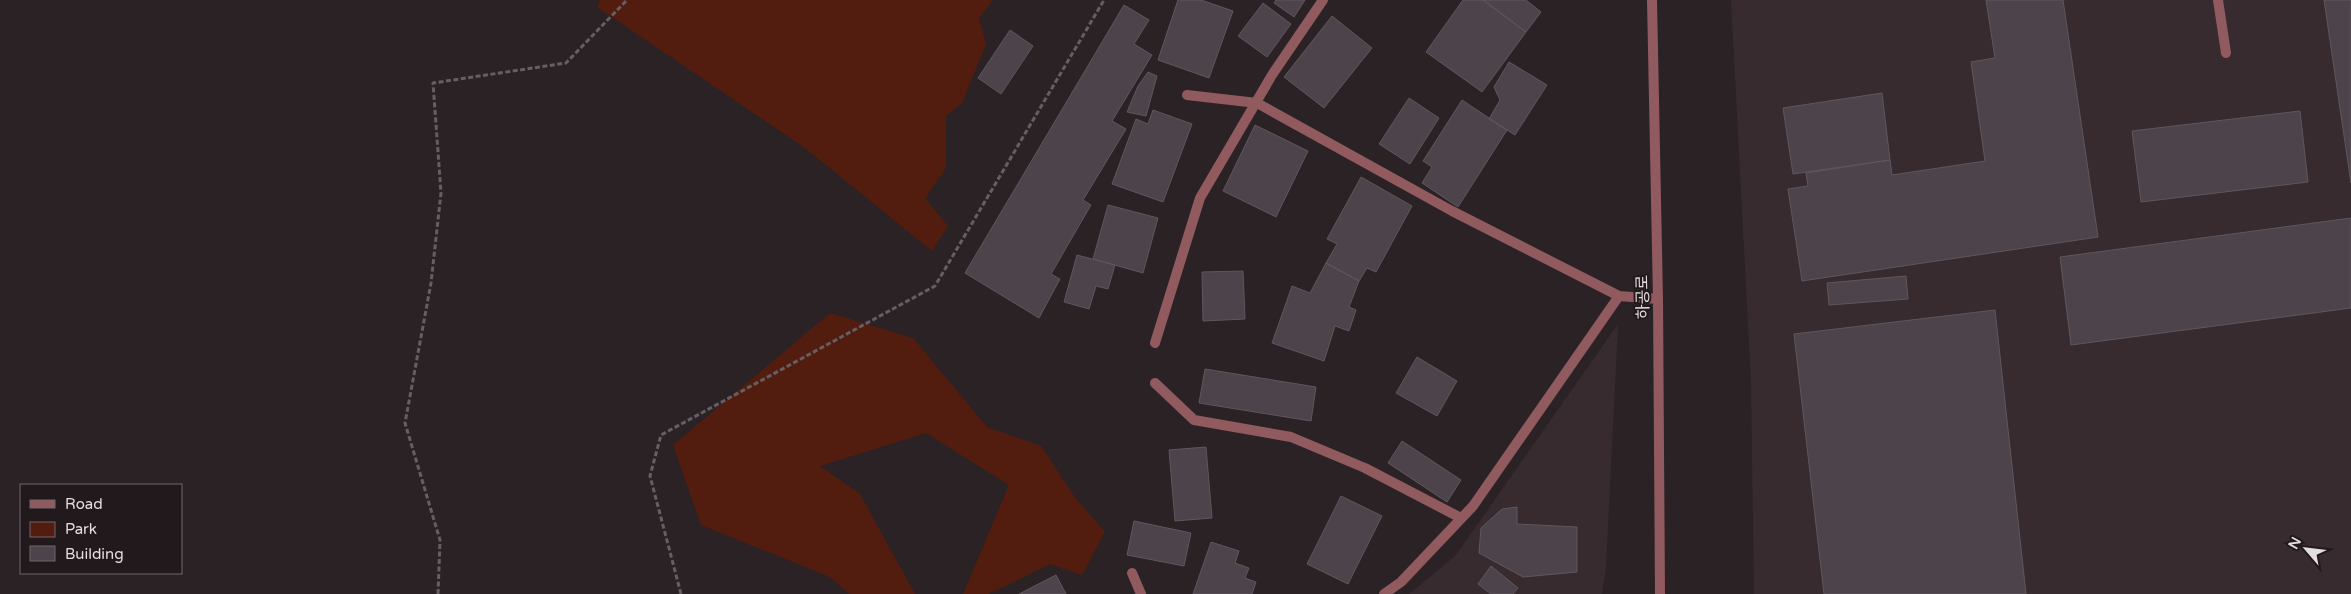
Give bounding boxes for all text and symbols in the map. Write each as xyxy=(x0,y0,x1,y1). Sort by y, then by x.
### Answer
street label: 하공로 xyxy=(1633,274,1653,319)
legend xyxy=(20,484,182,574)
text: Road xyxy=(65,495,103,513)
text: Park xyxy=(65,520,97,538)
north arrow xyxy=(2281,524,2331,574)
text: N xyxy=(2285,534,2305,552)
text: Building xyxy=(65,545,124,563)

